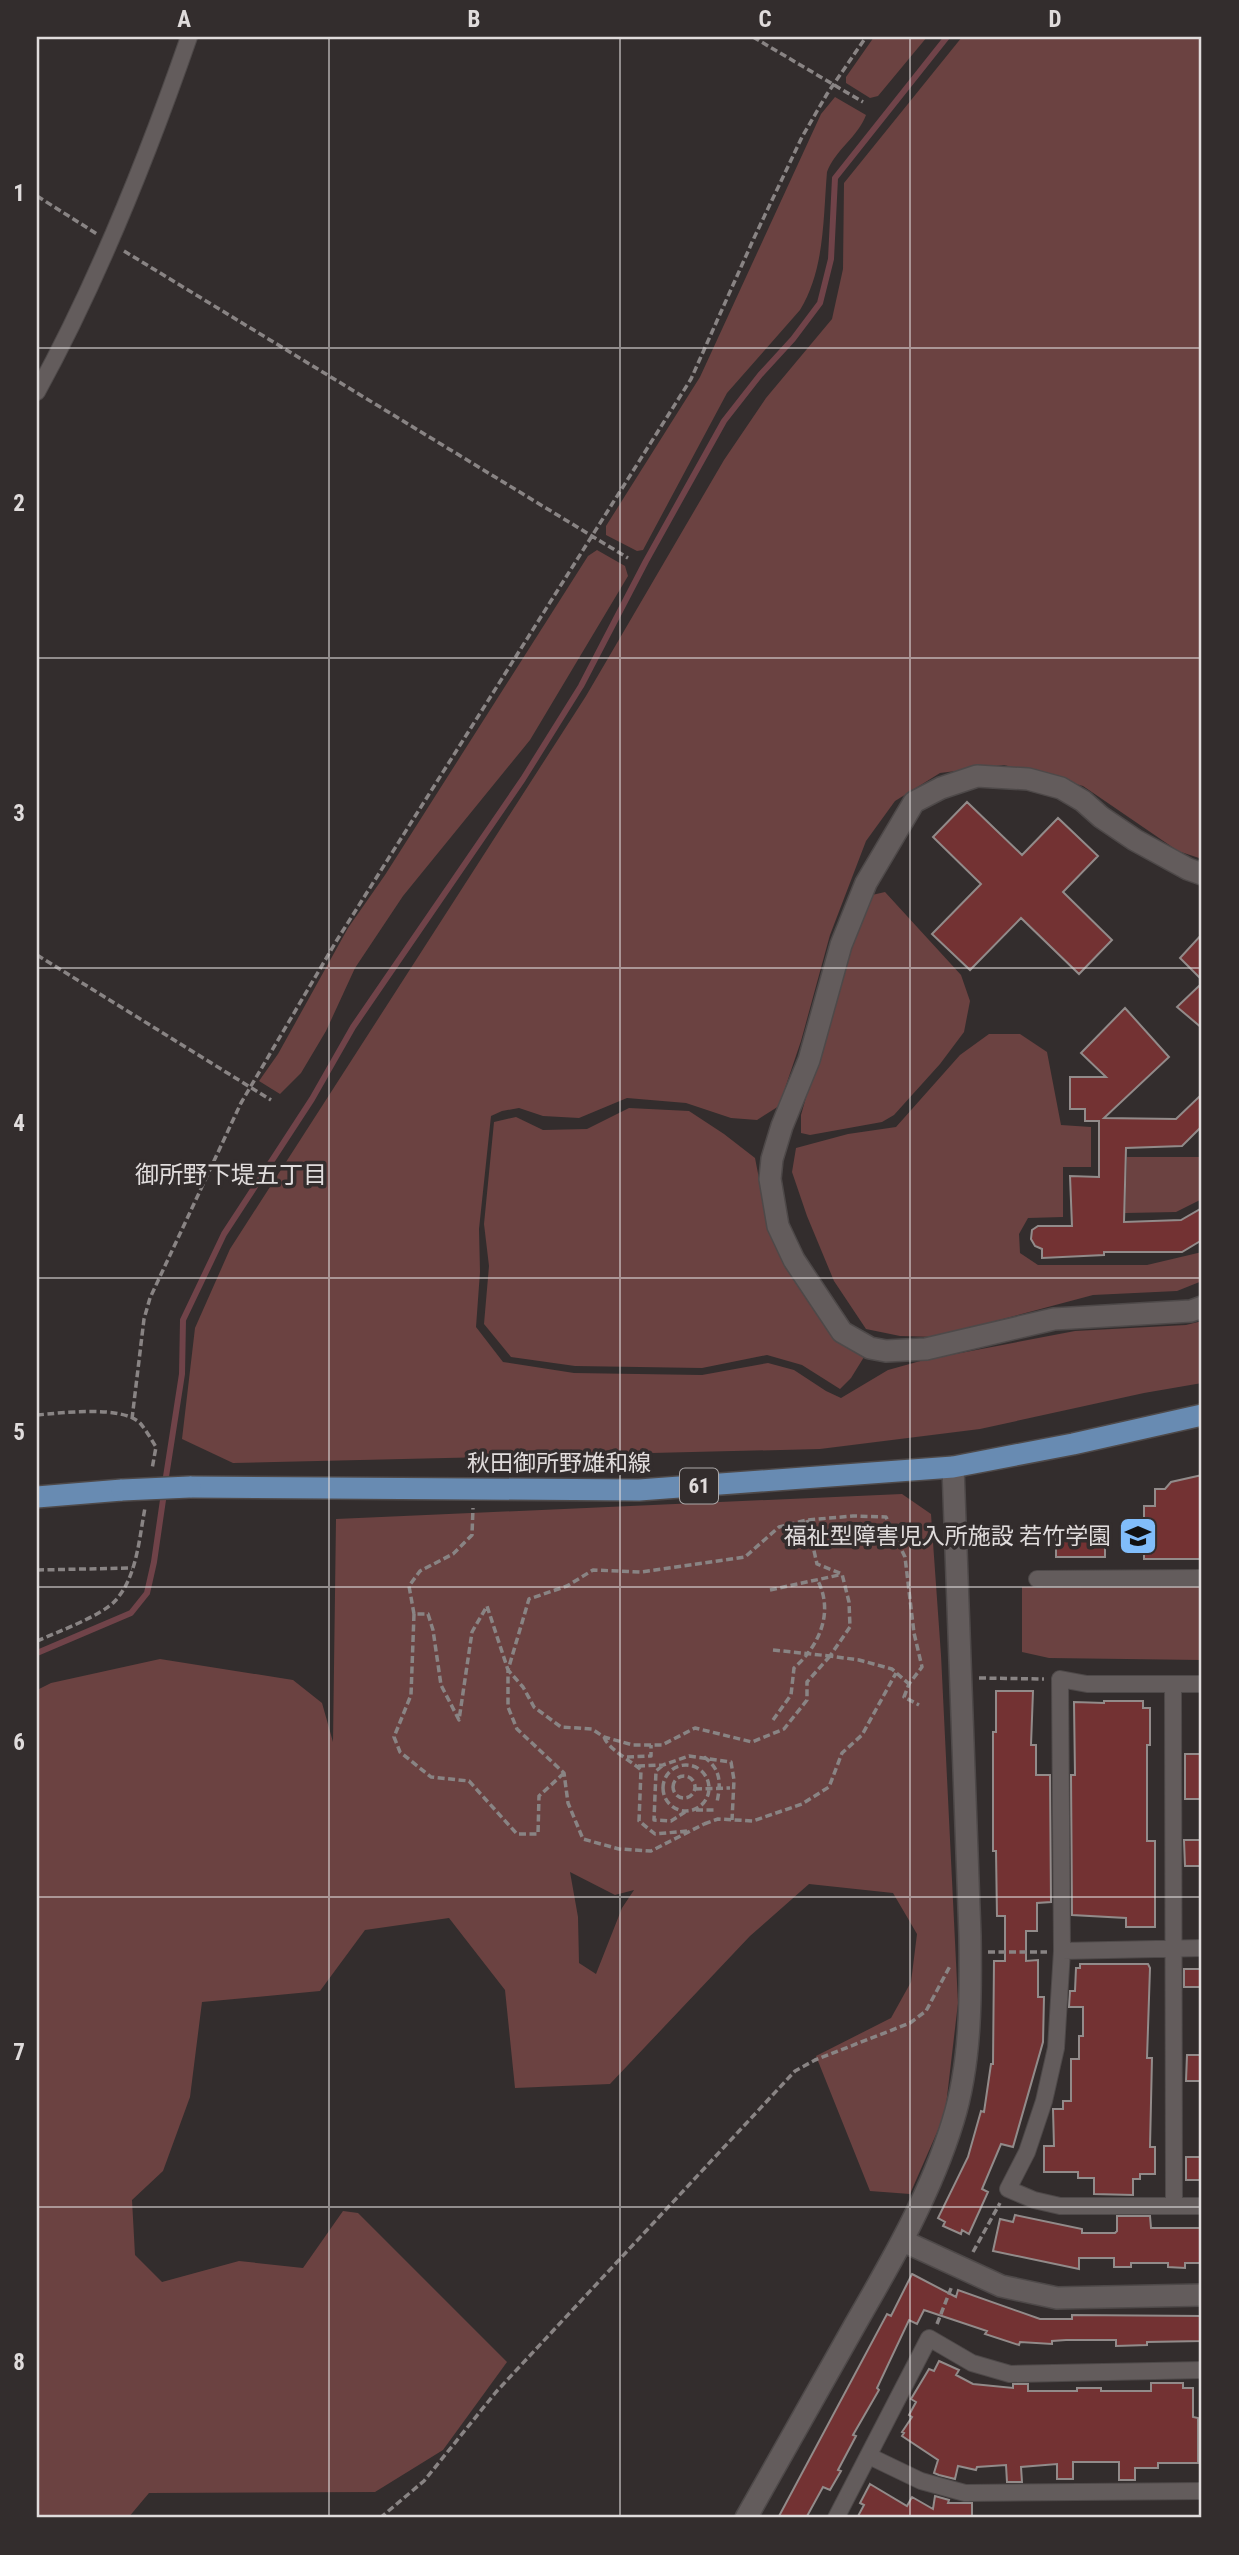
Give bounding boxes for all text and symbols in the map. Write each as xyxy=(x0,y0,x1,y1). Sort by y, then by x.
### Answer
text: A xyxy=(177,6,191,33)
text: B xyxy=(468,6,480,33)
text: C xyxy=(758,6,772,33)
text: D xyxy=(1049,6,1062,33)
text: 1 xyxy=(13,180,25,207)
text: 2 xyxy=(13,490,25,517)
text: 3 xyxy=(13,800,25,827)
text: 4 xyxy=(13,1110,25,1137)
district label: 御所野下堤五丁目 xyxy=(135,1161,327,1189)
text: 5 xyxy=(13,1419,25,1446)
street label: 秋田御所野雄和線 xyxy=(467,1450,651,1477)
road number: 61 xyxy=(680,1468,718,1504)
school or university icon: 福祉型障害児入所施設 若竹学園 xyxy=(1117,1515,1159,1557)
place label: 福祉型障害児入所施設 若竹学園 xyxy=(784,1523,1111,1550)
text: 6 xyxy=(13,1729,25,1756)
text: 7 xyxy=(13,2039,25,2066)
text: 8 xyxy=(13,2349,25,2376)

